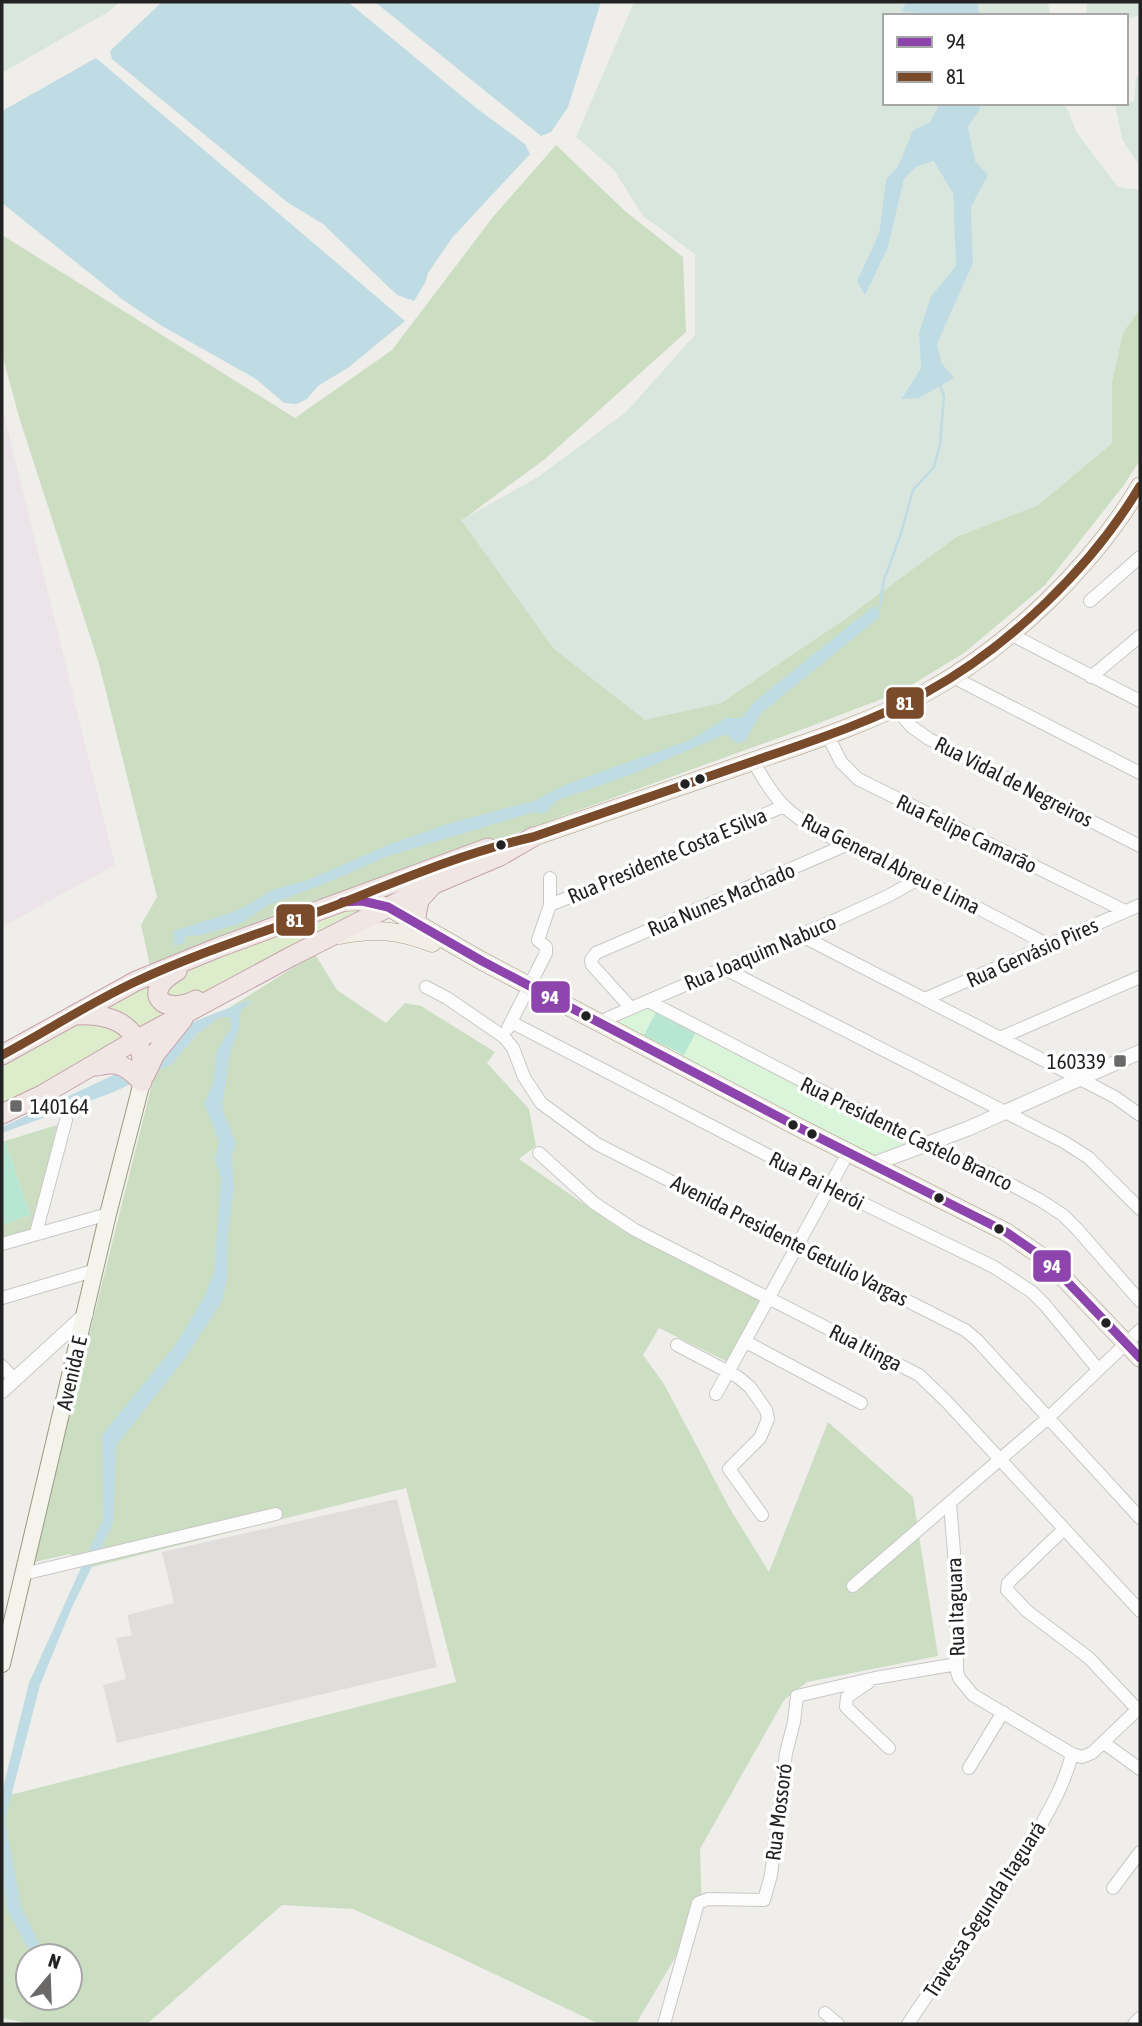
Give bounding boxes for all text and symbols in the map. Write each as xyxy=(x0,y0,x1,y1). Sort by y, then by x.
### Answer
legend xyxy=(883,14,1128,105)
text: 94 xyxy=(946,29,966,53)
text: 81 xyxy=(946,64,966,88)
line badge: 81 xyxy=(885,686,925,720)
text: 81 xyxy=(896,692,914,714)
street label: Rua Vidal de Negreiros xyxy=(931,731,1097,831)
unlabelled marker xyxy=(693,772,707,786)
unlabelled marker xyxy=(678,777,692,791)
street label: Rua Felipe Camarão xyxy=(893,789,1041,877)
street label: Rua Presidente Costa E Silva xyxy=(564,802,770,908)
street label: Rua General Abreu e Lima xyxy=(798,808,984,918)
unlabelled marker xyxy=(494,838,508,852)
street label: Rua Nunes Machado xyxy=(644,857,798,941)
line badge: 81 xyxy=(275,903,316,937)
text: 81 xyxy=(286,909,304,931)
street label: Rua Joaquim Nabuco xyxy=(681,909,839,995)
street label: Rua Gervásio Pires xyxy=(963,912,1101,992)
line badge: 94 xyxy=(530,980,571,1014)
text: 94 xyxy=(541,986,559,1008)
unlabelled marker xyxy=(579,1009,593,1023)
place label: 160339 xyxy=(1047,1049,1106,1073)
marker: 160339 xyxy=(1112,1053,1128,1069)
street label: Rua Presidente Castelo Branco xyxy=(797,1071,1017,1195)
place label: 140164 xyxy=(30,1094,89,1118)
marker: 140164 xyxy=(8,1098,24,1114)
unlabelled marker xyxy=(786,1118,800,1132)
unlabelled marker xyxy=(805,1127,819,1141)
street label: Rua Pai Herói xyxy=(766,1146,868,1214)
street label: Avenida Presidente Getulio Vargas xyxy=(667,1170,913,1310)
unlabelled marker xyxy=(932,1191,946,1205)
unlabelled marker xyxy=(992,1222,1006,1236)
line badge: 94 xyxy=(1032,1249,1072,1283)
text: 94 xyxy=(1043,1255,1061,1277)
unlabelled marker xyxy=(1099,1316,1113,1330)
street label: Rua Itinga xyxy=(826,1319,906,1375)
street label: Avenida E xyxy=(51,1334,91,1412)
street label: Rua Itaguara xyxy=(941,1557,969,1657)
street label: Rua Mossoró xyxy=(760,1762,796,1862)
street label: Travessa Segunda Itaguará xyxy=(918,1817,1050,2001)
north arrow xyxy=(14,1942,84,2012)
text: N xyxy=(46,1949,63,1973)

